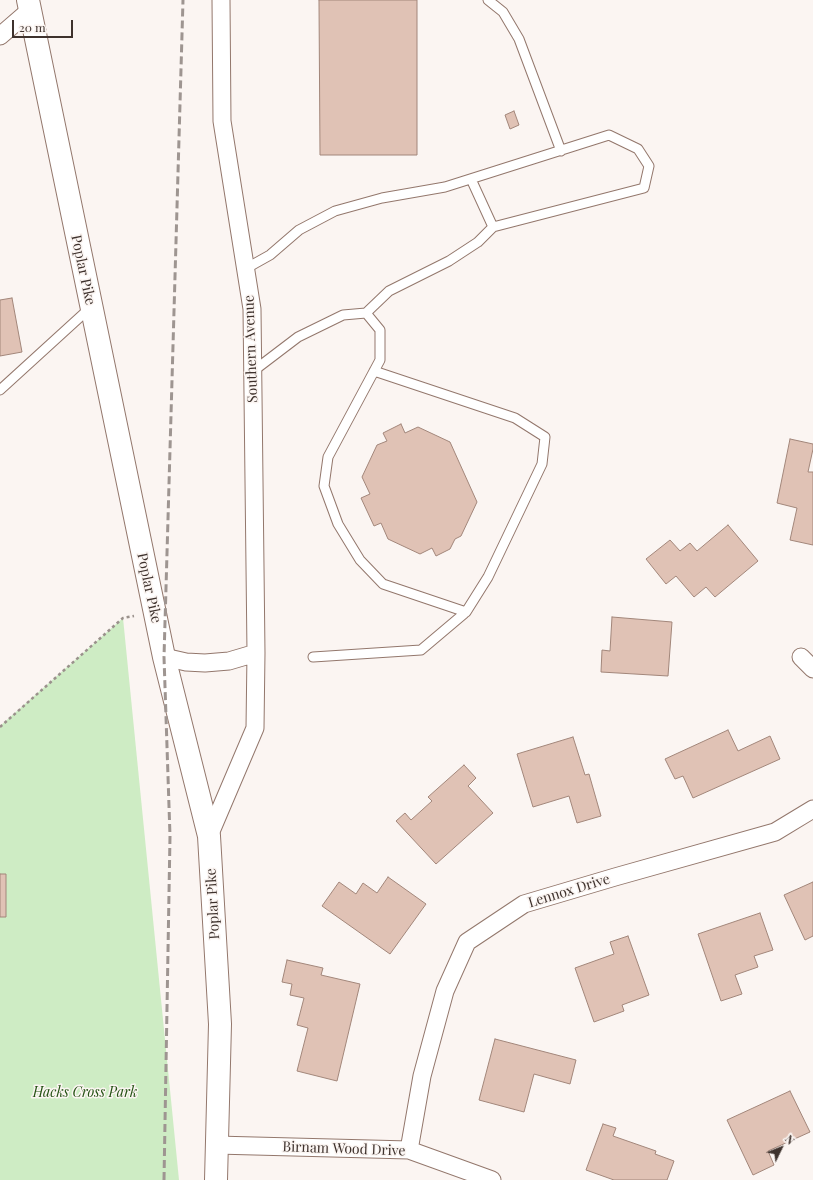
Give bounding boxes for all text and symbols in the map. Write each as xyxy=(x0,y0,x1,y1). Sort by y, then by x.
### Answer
scale bar xyxy=(14,12,75,38)
text: 20 m xyxy=(19,19,46,35)
street label: Poplar Pike xyxy=(67,233,99,307)
street label: Southern Avenue xyxy=(241,295,261,403)
street label: Poplar Pike xyxy=(133,551,165,625)
street label: Poplar Pike xyxy=(203,868,223,940)
street label: Lennox Drive xyxy=(526,871,612,911)
park label: Hacks Cross Park xyxy=(33,1085,137,1101)
north arrow xyxy=(761,1128,801,1168)
text: N xyxy=(782,1131,798,1147)
street label: Birnam Wood Drive xyxy=(282,1138,406,1160)

